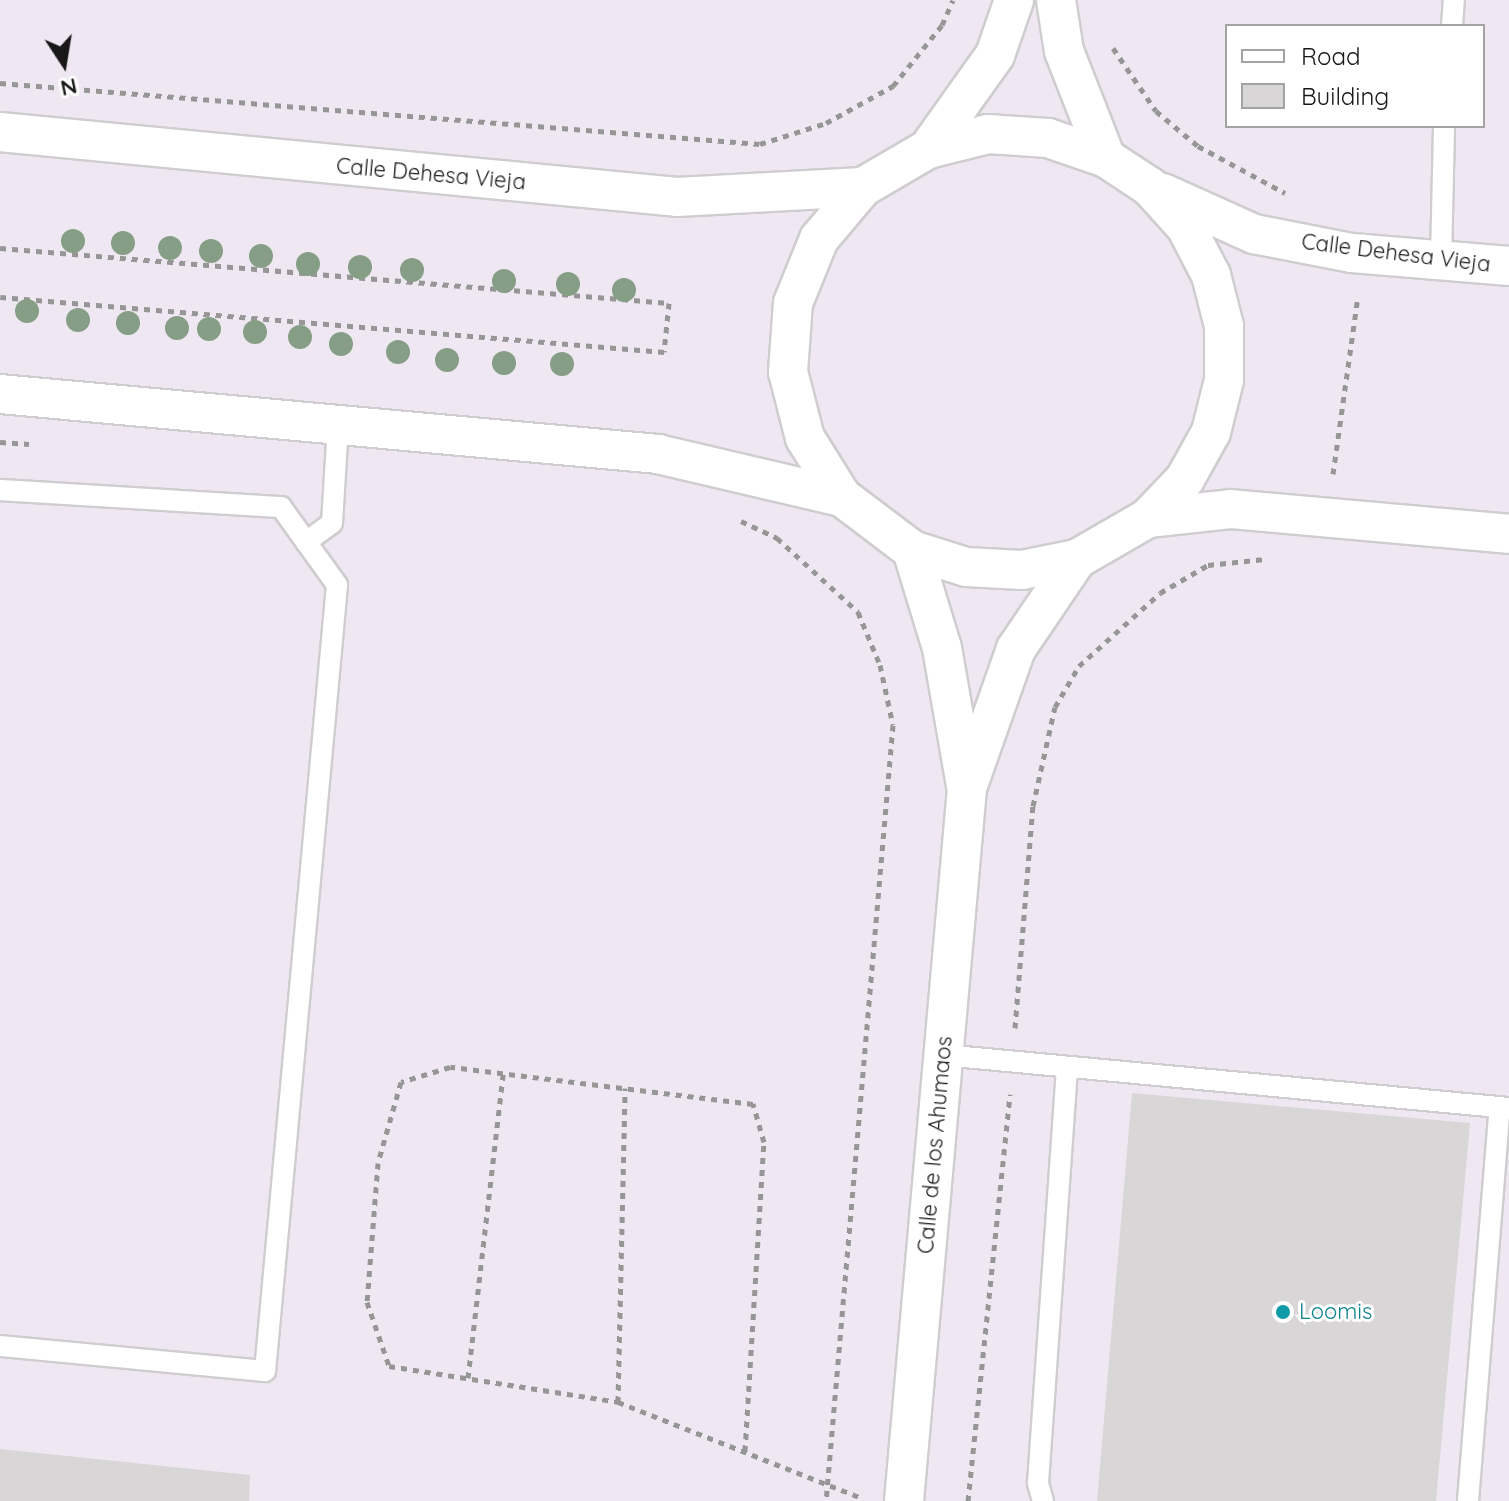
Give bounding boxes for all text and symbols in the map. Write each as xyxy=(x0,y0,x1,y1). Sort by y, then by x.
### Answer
north arrow xyxy=(24,24,104,104)
legend xyxy=(1225,24,1485,128)
text: Road xyxy=(1301,41,1361,71)
text: N xyxy=(58,72,80,103)
text: Building xyxy=(1301,81,1389,111)
street label: Calle Dehesa Vieja xyxy=(335,153,527,195)
street label: Calle Dehesa Vieja xyxy=(1300,228,1492,278)
street label: Calle de los Ahumaos xyxy=(912,1035,958,1255)
place label: Loomis xyxy=(1299,1299,1372,1325)
marker: Loomis xyxy=(1274,1303,1292,1321)

